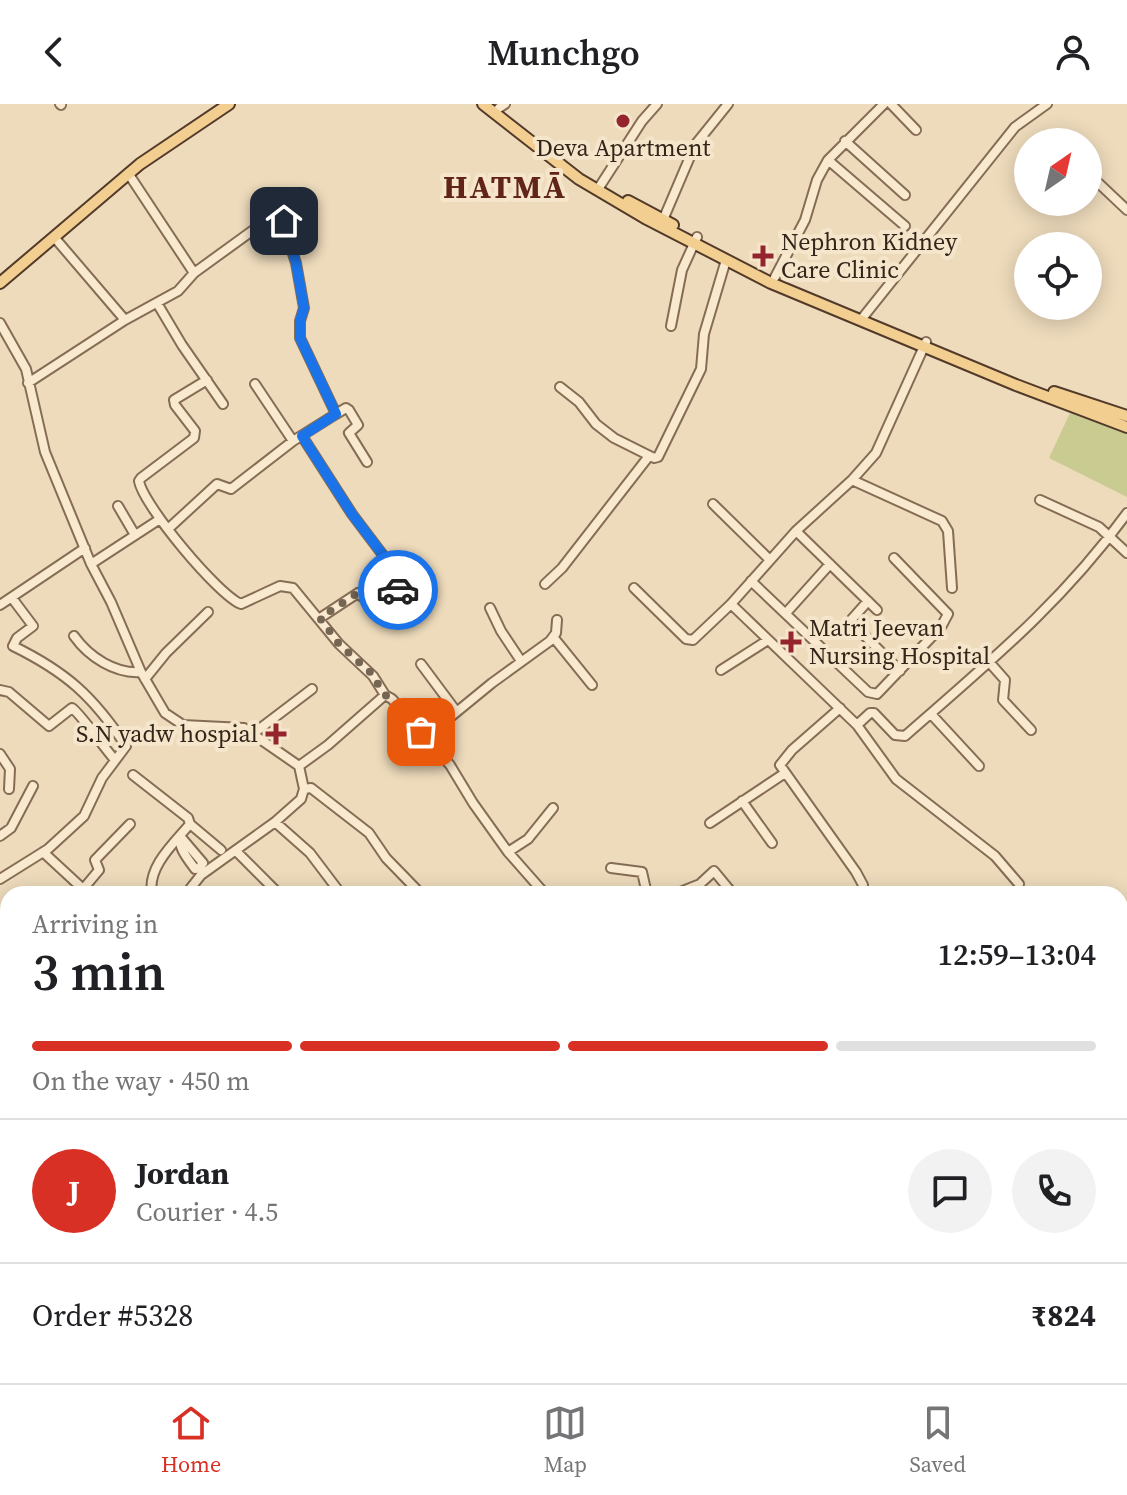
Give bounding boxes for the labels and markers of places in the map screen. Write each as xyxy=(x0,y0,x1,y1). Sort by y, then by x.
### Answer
marker: Deva Apartment xyxy=(614,112,632,130)
place label: Deva Apartment xyxy=(536,131,710,164)
pin xyxy=(250,187,318,255)
place label: Nephron Kidney Care Clinic xyxy=(781,225,958,286)
marker: Nephron Kidney Care Clinic xyxy=(752,245,774,267)
place label: Matri Jeevan Nursing Hospital xyxy=(809,611,990,672)
marker: Matri Jeevan Nursing Hospital xyxy=(780,631,802,653)
pin xyxy=(387,698,455,766)
place label: S.N yadw hospial xyxy=(76,717,258,750)
marker: S.N yadw hospial xyxy=(265,723,287,745)

